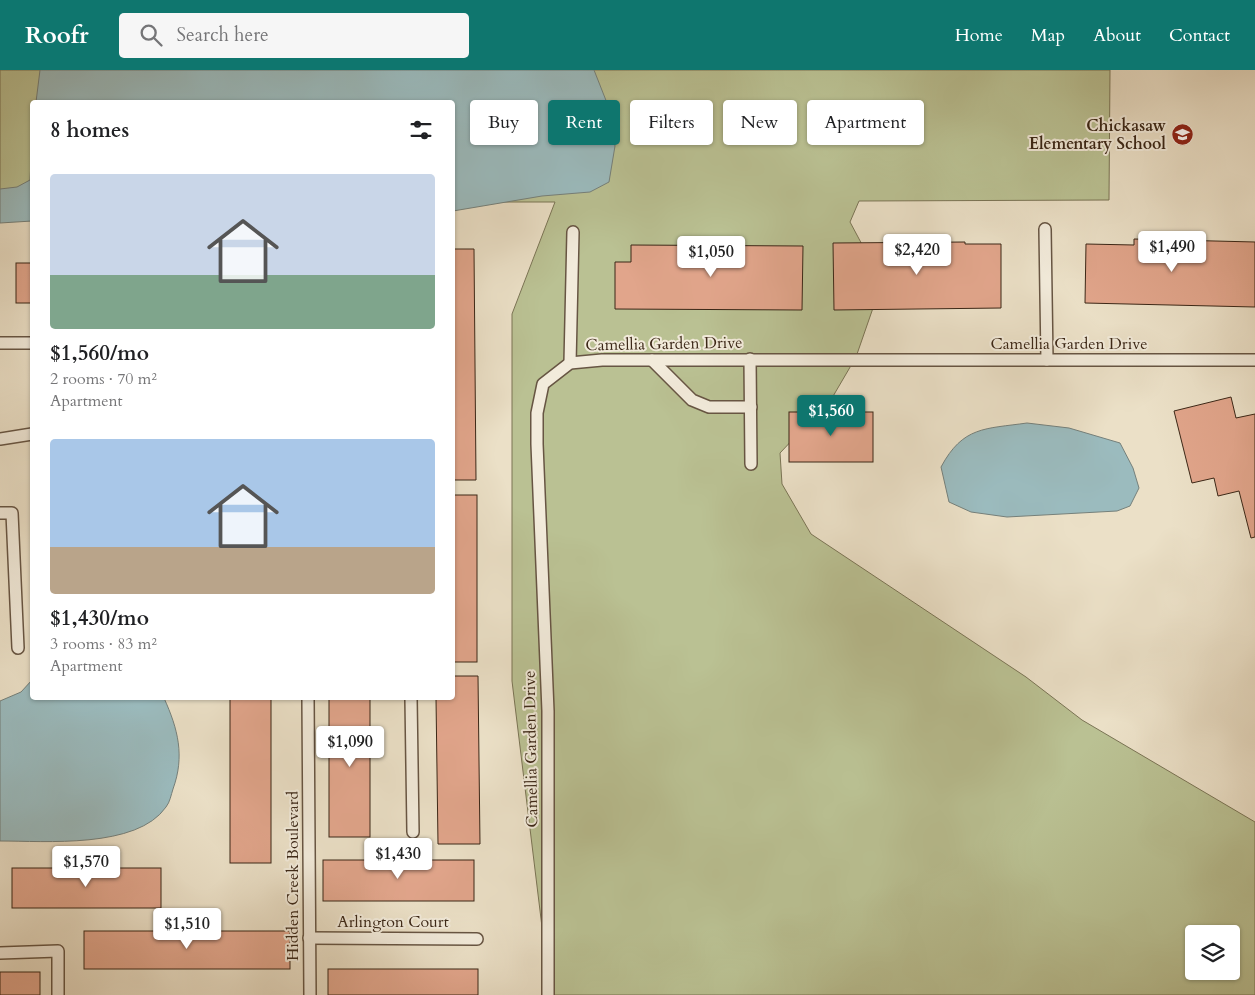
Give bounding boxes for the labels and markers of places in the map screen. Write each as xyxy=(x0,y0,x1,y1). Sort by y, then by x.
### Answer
place label: Chickasaw Elementary School xyxy=(1029,115,1167,155)
school or university icon: Chickasaw Elementary School xyxy=(1170,123,1194,147)
pin: $1,490 xyxy=(1131,230,1213,273)
pin: $2,420 xyxy=(876,234,958,276)
pin: $1,050 xyxy=(670,236,752,278)
pin: $1,560 xyxy=(790,394,872,437)
pin: $1,090 xyxy=(309,726,391,768)
pin: $1,430 xyxy=(357,838,439,880)
pin: $1,570 xyxy=(45,846,127,888)
pin: $1,510 xyxy=(146,908,228,950)

